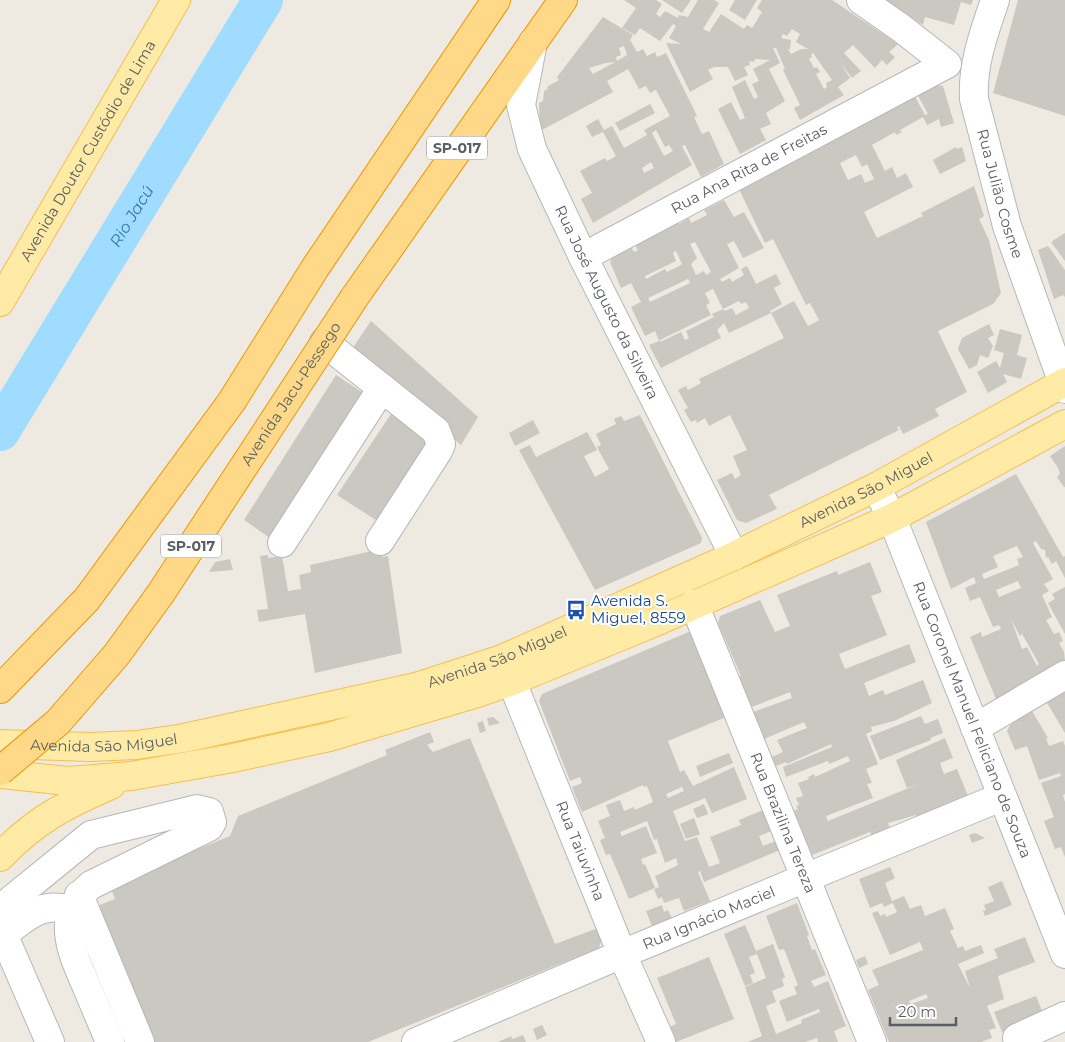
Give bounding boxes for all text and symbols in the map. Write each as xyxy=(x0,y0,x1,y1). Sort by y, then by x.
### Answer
street label: Avenida Doutor Custódio de Lima xyxy=(16,36,160,265)
street label: Rua Ana Rita de Freitas xyxy=(667,119,830,218)
street label: Rua Julião Cosme xyxy=(973,127,1028,261)
road number: SP-017 xyxy=(427,136,487,160)
water label: Rio Jacú xyxy=(106,182,158,250)
street label: Rua José Augusto da Silveira xyxy=(551,202,663,402)
street label: Avenida Jacu-Pêssego xyxy=(237,318,345,469)
street label: Avenida São Miguel xyxy=(796,447,936,532)
road number: SP-017 xyxy=(161,534,221,558)
street label: Rua Coronel Manuel Feliciano de Souza xyxy=(909,579,1036,861)
place label: Avenida S. Miguel, 8559 xyxy=(591,591,686,627)
bus stop icon: Avenida S. Miguel, 8559 xyxy=(565,599,587,621)
street label: Avenida São Miguel xyxy=(425,621,570,692)
street label: Avenida São Miguel xyxy=(30,729,179,756)
street label: Rua Brazilina Tereza xyxy=(746,749,820,896)
street label: Rua Taiuvinha xyxy=(552,798,609,904)
street label: Rua Ignácio Maciel xyxy=(639,882,778,954)
scale bar xyxy=(890,994,956,1026)
text: 20 m xyxy=(898,1002,936,1021)

